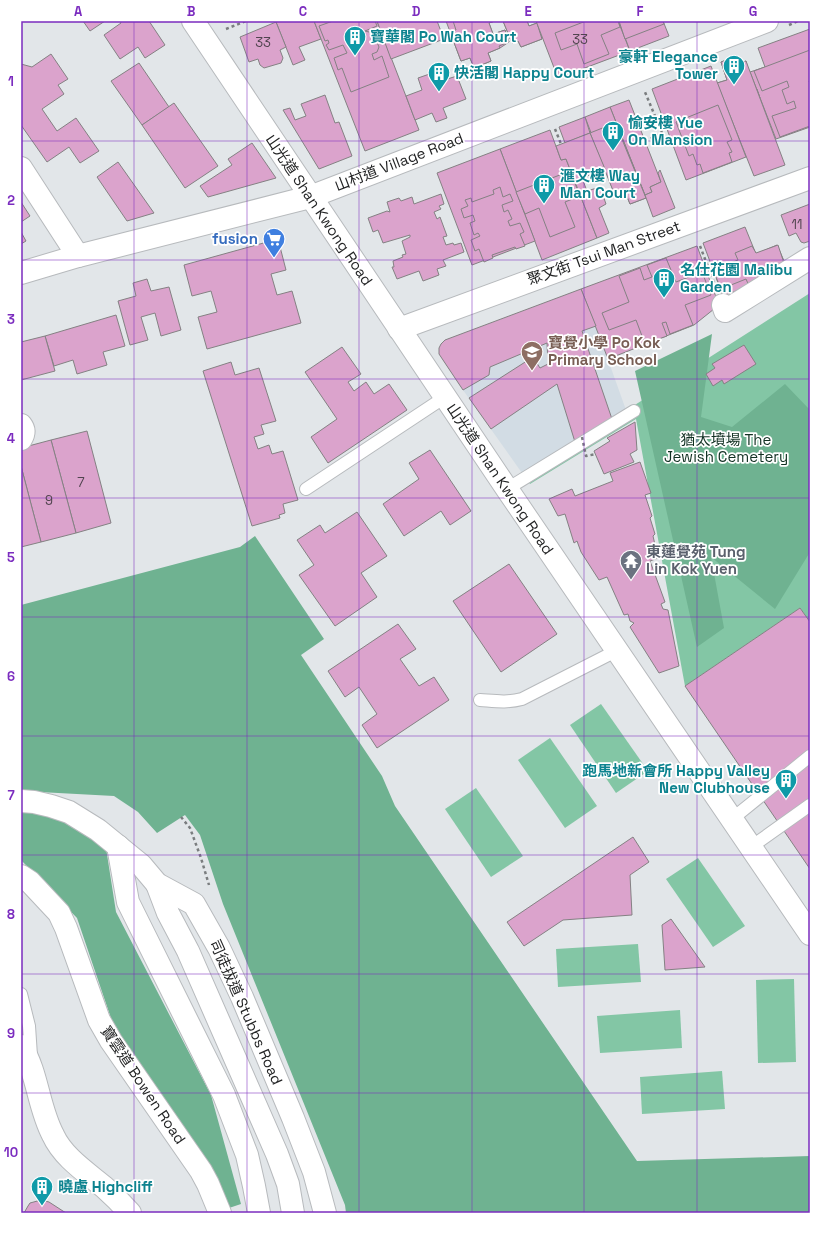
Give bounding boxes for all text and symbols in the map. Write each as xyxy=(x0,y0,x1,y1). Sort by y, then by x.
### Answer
text: A xyxy=(74,3,83,20)
text: B xyxy=(187,3,196,20)
text: C xyxy=(299,3,307,20)
text: D xyxy=(412,3,421,20)
text: E xyxy=(524,3,532,20)
text: F xyxy=(637,3,644,20)
text: G xyxy=(749,3,757,20)
building icon: 寶華閣 Po Wah Court xyxy=(342,24,368,57)
place label: 寶華閣 Po Wah Court xyxy=(370,27,517,46)
house number: 33 xyxy=(572,31,588,48)
house number: 33 xyxy=(255,34,271,51)
place label: 豪軒 Elegance Tower xyxy=(618,47,718,83)
building icon: 豪軒 Elegance Tower xyxy=(721,53,747,86)
building icon: 快活閣 Happy Court xyxy=(426,60,452,93)
place label: 快活閣 Happy Court xyxy=(454,63,595,82)
text: 1 xyxy=(8,73,14,90)
place label: 愉安樓 Yue On Mansion xyxy=(628,113,713,149)
building icon: 愉安樓 Yue On Mansion xyxy=(600,119,626,152)
street label: 山村道 Village Road xyxy=(332,128,466,195)
street label: 山光道 Shan Kwong Road xyxy=(262,130,377,289)
place label: 滙文樓 Way Man Court xyxy=(560,166,640,202)
building icon: 滙文樓 Way Man Court xyxy=(531,172,557,205)
text: 2 xyxy=(7,192,15,209)
street label: 聚文街 Tsui Man Street xyxy=(525,216,683,289)
house number: 11 xyxy=(792,216,802,233)
supermarket icon: fusion xyxy=(261,226,287,259)
place label: fusion xyxy=(212,229,258,248)
place label: 名仕花園 Malibu Garden xyxy=(680,260,793,296)
building icon: 名仕花園 Malibu Garden xyxy=(651,266,677,299)
text: 3 xyxy=(7,311,15,328)
place label: 寶覺小學 Po Kok Primary School xyxy=(548,333,661,369)
school or university icon: 寶覺小學 Po Kok Primary School xyxy=(519,339,545,372)
street label: 山光道 Shan Kwong Road xyxy=(443,399,558,558)
text: 4 xyxy=(7,430,15,447)
park label: 猶太墳場 The Jewish Cemetery xyxy=(664,430,788,466)
house number: 7 xyxy=(77,474,85,491)
house number: 9 xyxy=(45,492,53,509)
place label: 東蓮覺苑 Tung Lin Kok Yuen xyxy=(646,542,746,578)
temple icon: 東蓮覺苑 Tung Lin Kok Yuen xyxy=(618,548,644,581)
text: 5 xyxy=(7,549,15,566)
text: 6 xyxy=(7,668,15,685)
place label: 跑馬地新會所 Happy Valley New Clubhouse xyxy=(582,761,770,797)
building icon: 跑馬地新會所 Happy Valley New Clubhouse xyxy=(773,767,799,800)
text: 7 xyxy=(7,787,15,804)
text: 8 xyxy=(7,906,15,923)
street label: 司徒拔道 Stubbs Road xyxy=(206,936,287,1087)
street label: 寶雲道 Bowen Road xyxy=(97,1022,190,1147)
text: 9 xyxy=(7,1025,15,1042)
text: 10 xyxy=(4,1144,18,1161)
building icon: 曉盧 Highcliff xyxy=(29,1174,55,1207)
place label: 曉盧 Highcliff xyxy=(58,1177,153,1196)

